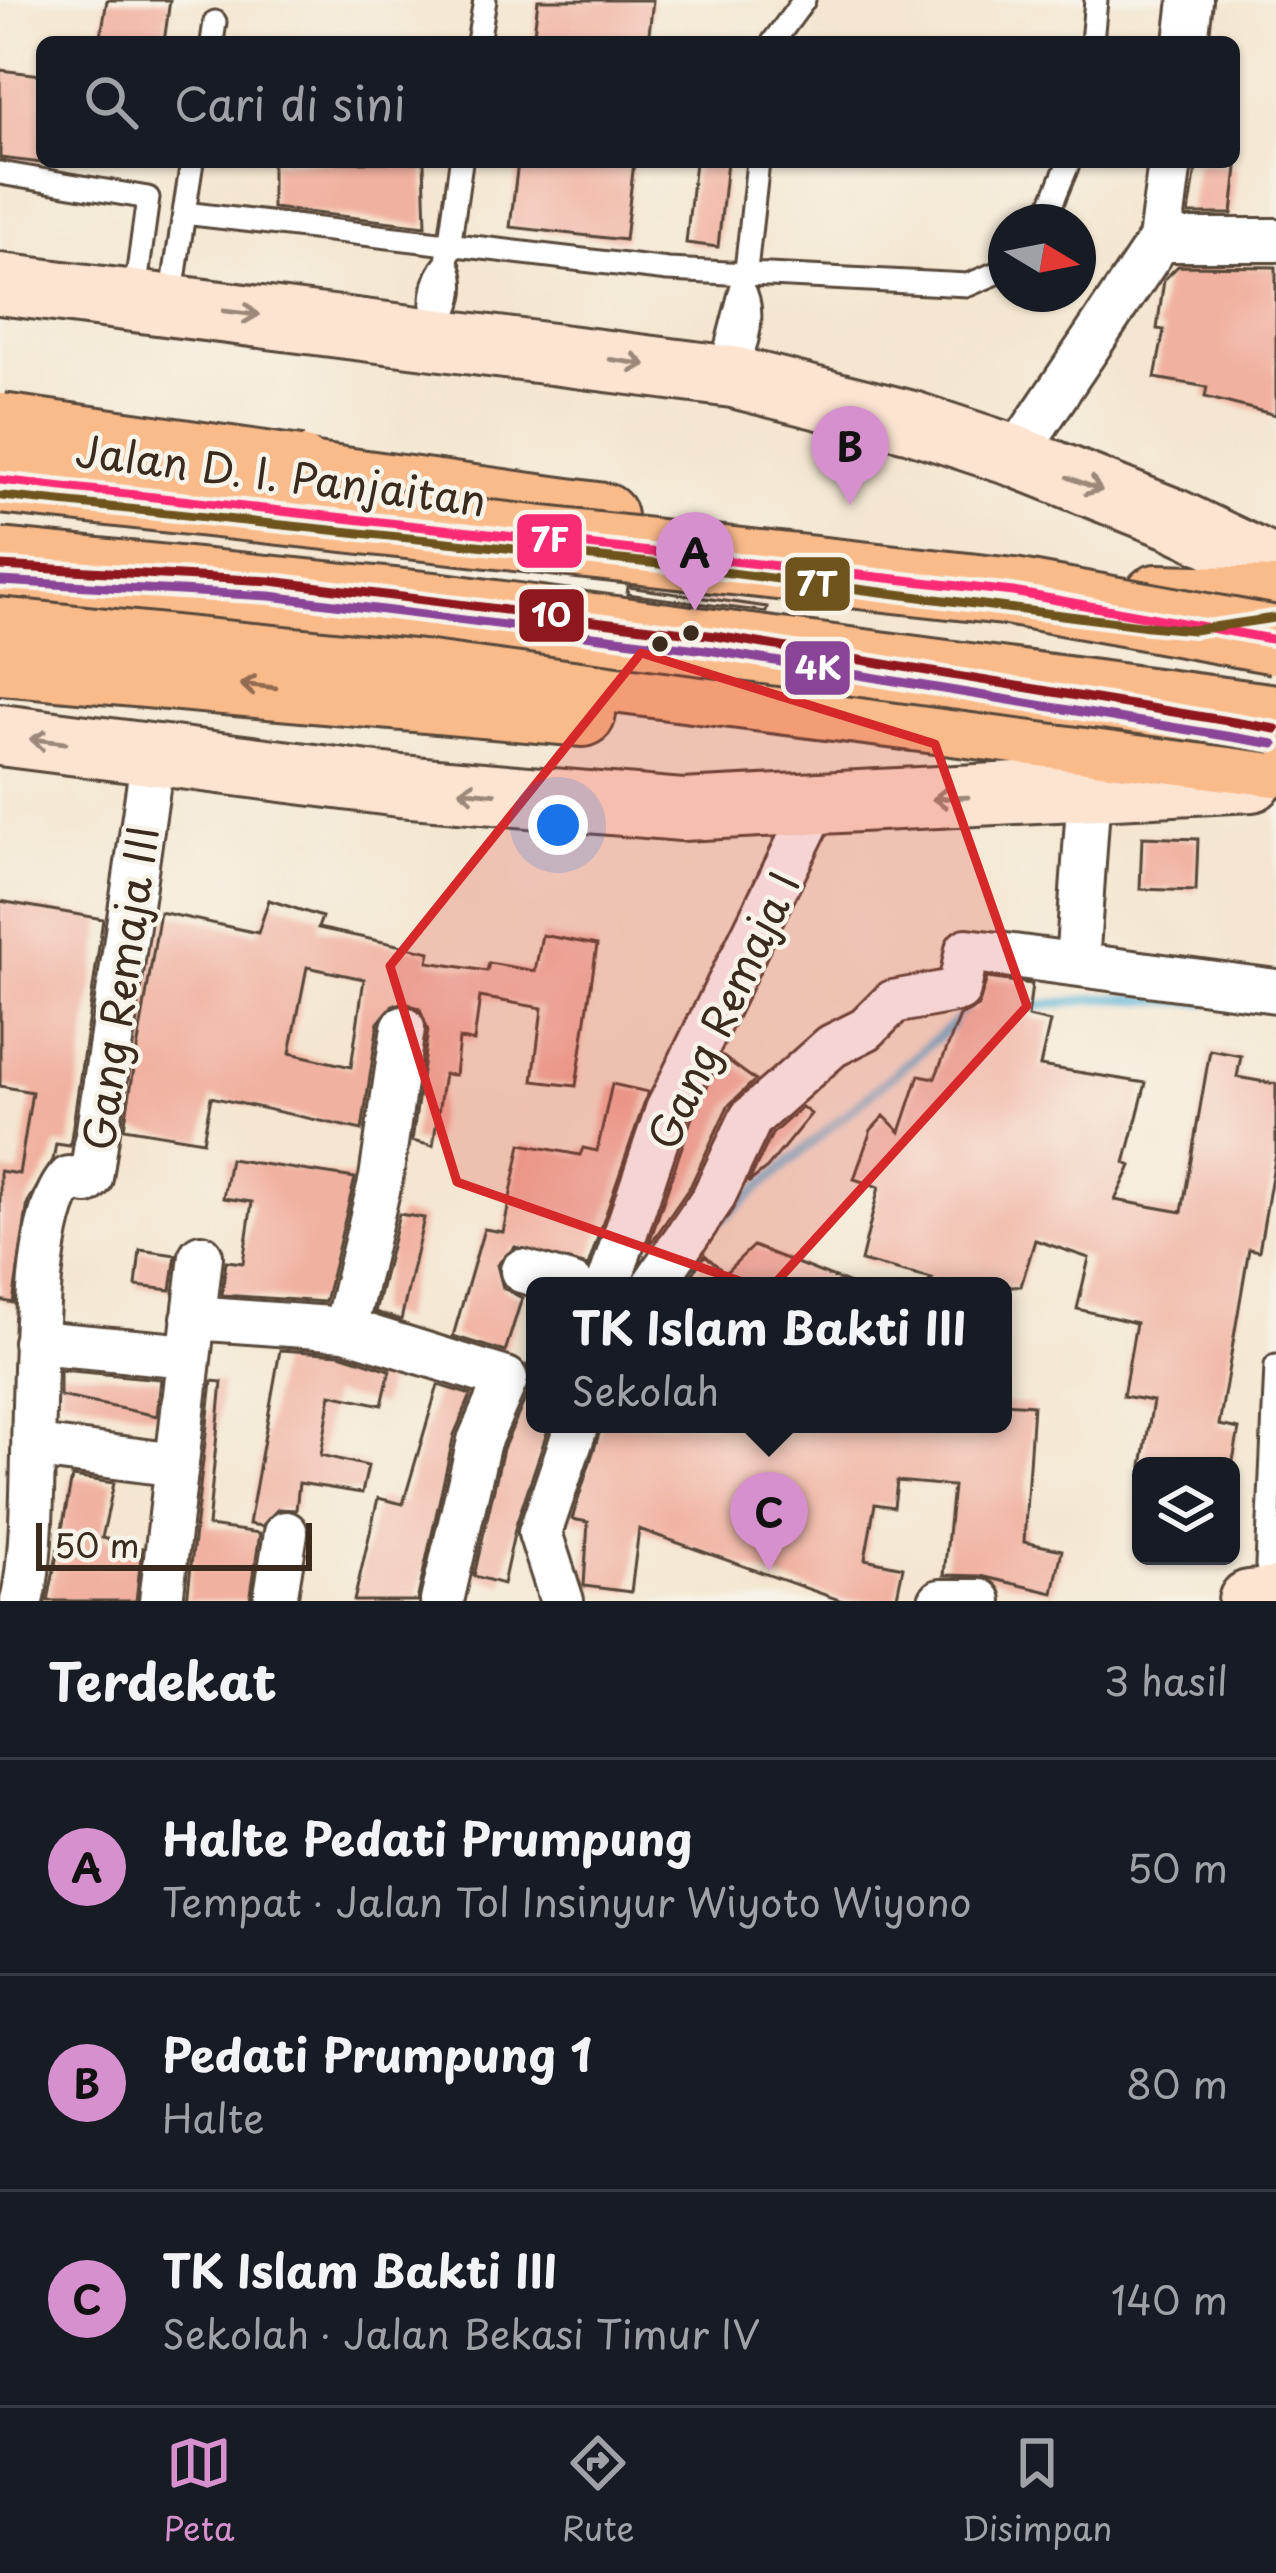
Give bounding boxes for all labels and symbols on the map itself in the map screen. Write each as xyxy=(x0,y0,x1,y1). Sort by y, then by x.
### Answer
north arrow xyxy=(988,204,1096,312)
one-way arrow xyxy=(221,302,260,324)
one-way arrow xyxy=(608,352,647,374)
pin: B xyxy=(811,406,889,505)
street label: Jalan D. I. Panjaitan xyxy=(72,418,490,530)
one-way arrow xyxy=(1065,475,1102,496)
line badge: 7F xyxy=(515,512,584,570)
pin: A xyxy=(656,512,734,611)
text: 7F xyxy=(531,513,569,563)
line badge: 7T xyxy=(783,555,852,613)
text: 7T xyxy=(797,557,839,607)
line badge: 10 xyxy=(517,587,586,644)
text: 10 xyxy=(531,588,571,638)
unlabelled marker xyxy=(680,622,702,644)
unlabelled marker xyxy=(649,633,671,655)
line badge: 4K xyxy=(783,639,852,697)
text: 4K xyxy=(795,641,841,691)
one-way arrow xyxy=(239,674,278,697)
one-way arrow xyxy=(29,730,68,752)
one-way arrow xyxy=(458,781,497,804)
one-way arrow xyxy=(931,787,970,810)
your location xyxy=(528,795,588,855)
street label: Gang Remaja III xyxy=(65,822,173,1154)
street label: Gang Remaja I xyxy=(630,861,814,1159)
pin: C xyxy=(730,1472,808,1571)
scale bar xyxy=(36,1517,312,1570)

